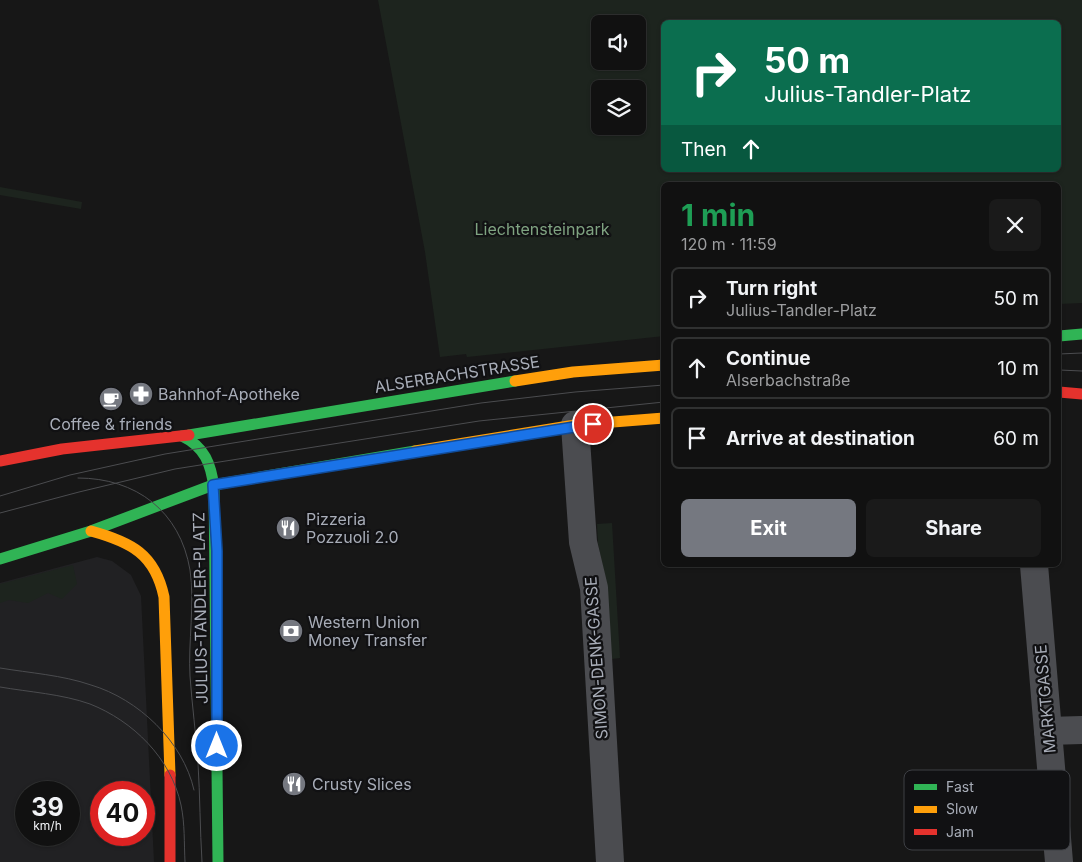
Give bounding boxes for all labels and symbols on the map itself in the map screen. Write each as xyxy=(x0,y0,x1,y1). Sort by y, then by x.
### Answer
park label: Liechtensteinpark xyxy=(475,219,610,239)
street label: ALSERBACHSTRASSE xyxy=(373,351,541,397)
pharmacy icon: Bahnhof-Apotheke xyxy=(128,381,154,407)
place label: Bahnhof-Apotheke xyxy=(158,384,300,404)
cafe icon: Coffee & friends xyxy=(98,386,124,412)
pin xyxy=(572,403,614,445)
place label: Coffee & friends xyxy=(49,414,173,434)
place label: Pizzeria Pozzuoli 2.0 xyxy=(306,509,399,547)
street label: JULIUS-TANDLER-PLATZ xyxy=(188,512,212,704)
restaurant icon: Pizzeria Pozzuoli 2.0 xyxy=(275,515,301,541)
street label: SIMON-DENK-GASSE xyxy=(580,576,612,740)
place label: Western Union Money Transfer xyxy=(308,612,427,650)
bank icon: Western Union Money Transfer xyxy=(278,618,304,644)
street label: MARKTGASSE xyxy=(1030,644,1060,754)
position arrow xyxy=(190,719,242,771)
legend xyxy=(904,770,1070,850)
restaurant icon: Crusty Slices xyxy=(281,771,307,797)
place label: Crusty Slices xyxy=(312,774,412,794)
text: Fast xyxy=(946,778,974,795)
speed limit sign: 40 xyxy=(90,781,155,846)
text: Slow xyxy=(946,800,978,817)
text: Jam xyxy=(946,823,974,840)

